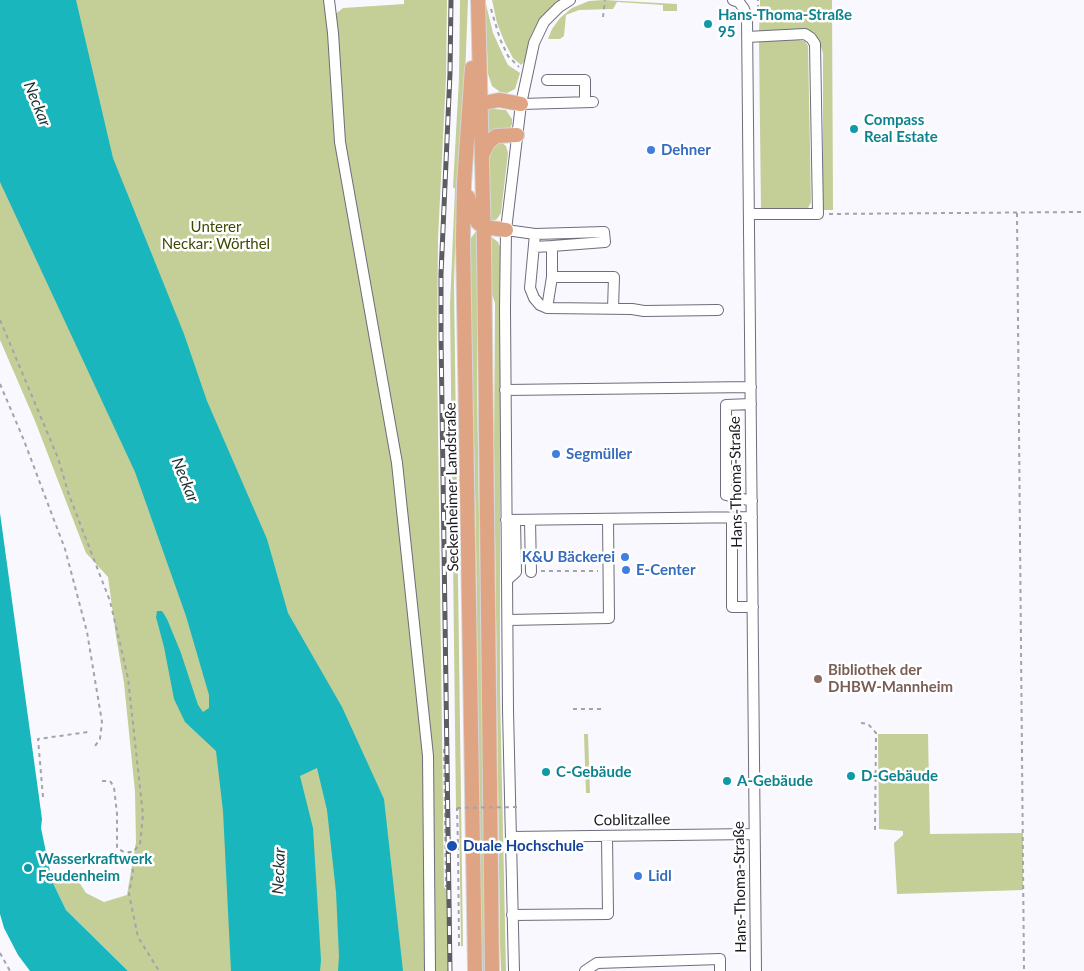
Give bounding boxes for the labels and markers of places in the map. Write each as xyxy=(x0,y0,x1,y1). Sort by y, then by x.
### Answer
place label: Hans-Thoma-Straße 95 xyxy=(718,6,852,41)
marker: Hans-Thoma-Straße 95 xyxy=(702,18,714,30)
place label: Compass Real Estate xyxy=(864,111,938,146)
marker: Compass Real Estate xyxy=(848,123,860,135)
place label: Dehner xyxy=(661,141,711,159)
marker: Dehner xyxy=(645,144,657,156)
place label: Segmüller xyxy=(566,445,632,463)
marker: Segmüller xyxy=(550,448,562,460)
place label: K&U Bäckerei xyxy=(522,548,615,566)
marker: K&U Bäckerei xyxy=(619,551,631,563)
place label: E-Center xyxy=(636,561,695,579)
marker: E-Center xyxy=(620,564,632,576)
place label: Bibliothek der DHBW-Mannheim xyxy=(828,661,953,696)
marker: Bibliothek der DHBW-Mannheim xyxy=(812,673,824,685)
place label: C-Gebäude xyxy=(556,763,631,781)
marker: C-Gebäude xyxy=(540,766,552,778)
place label: D-Gebäude xyxy=(861,767,938,785)
marker: D-Gebäude xyxy=(845,770,857,782)
place label: A-Gebäude xyxy=(737,772,813,790)
marker: A-Gebäude xyxy=(721,775,733,787)
place label: Duale Hochschule xyxy=(463,837,584,855)
marker: Duale Hochschule xyxy=(445,839,459,853)
place label: Wasserkraftwerk Feudenheim xyxy=(38,850,152,885)
marker: Wasserkraftwerk Feudenheim xyxy=(22,862,34,874)
place label: Lidl xyxy=(648,867,672,885)
marker: Lidl xyxy=(632,870,644,882)

